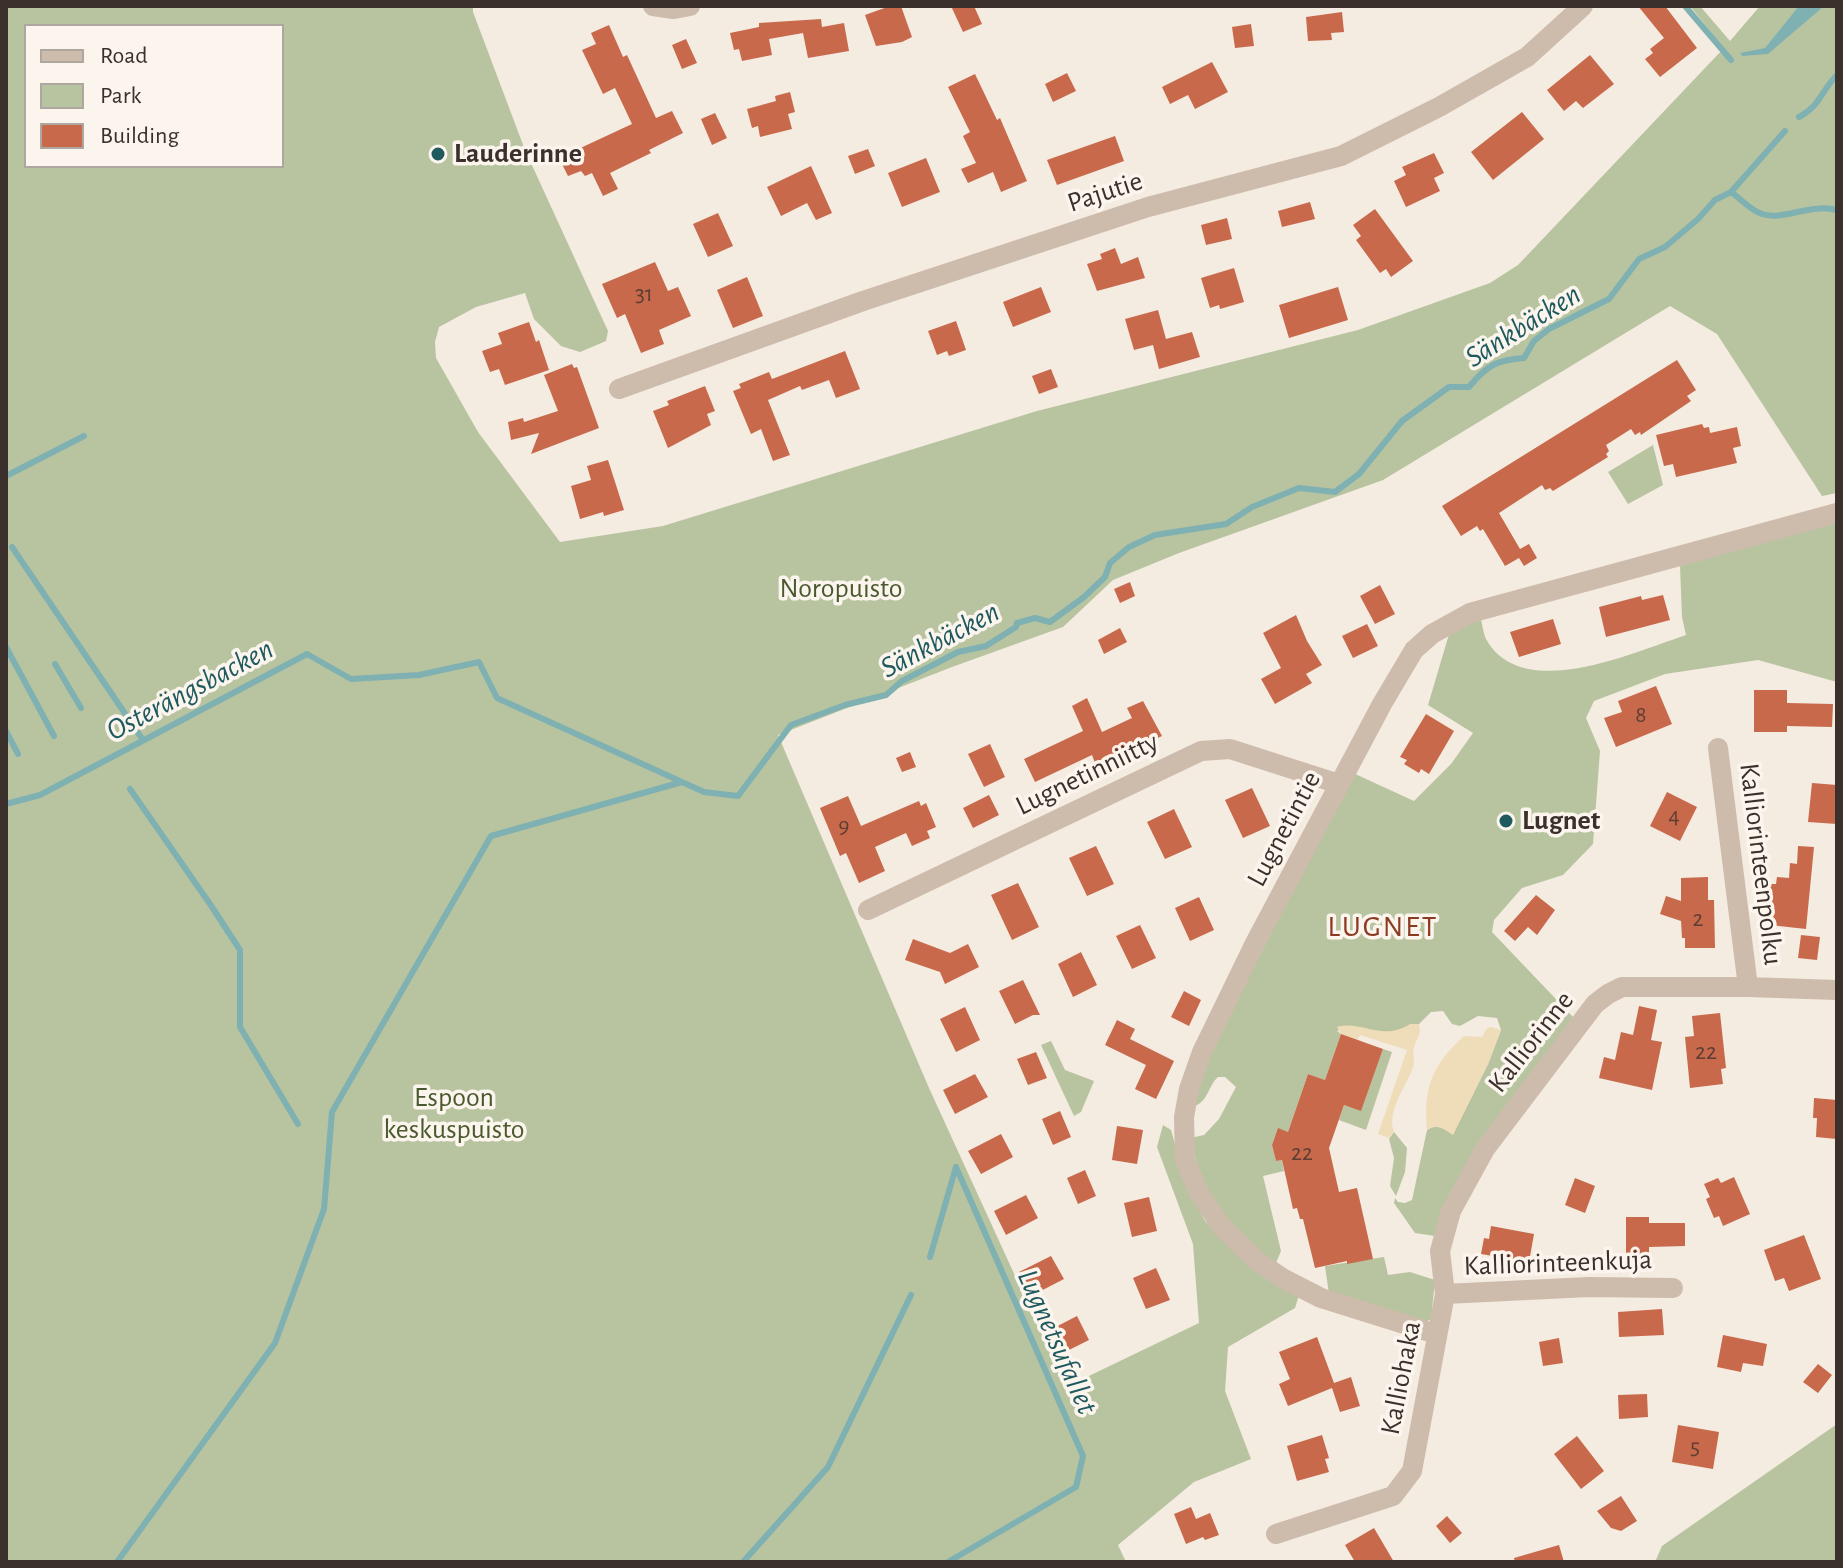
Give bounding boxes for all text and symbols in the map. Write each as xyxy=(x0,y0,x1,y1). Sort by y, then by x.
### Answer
legend xyxy=(24,24,284,168)
text: Road xyxy=(100,44,148,68)
text: Park xyxy=(100,84,141,108)
text: Building xyxy=(100,124,179,148)
place label: Lauderinne xyxy=(454,137,582,171)
marker: Lauderinne xyxy=(429,145,447,163)
street label: Pajutie xyxy=(1063,164,1147,220)
water label: Sänkbäcken xyxy=(1459,276,1587,376)
house number: 31 xyxy=(635,280,653,308)
park label: Noropuisto xyxy=(780,572,902,606)
water label: Sänkbäcken xyxy=(874,594,1006,686)
water label: Osterängsbacken xyxy=(100,631,280,749)
house number: 8 xyxy=(1635,701,1647,729)
street label: Lugnetinniitty xyxy=(1010,725,1164,823)
street label: Kalliorinteenpolku xyxy=(1732,761,1790,967)
street label: Lugnetintie xyxy=(1240,766,1328,892)
house number: 4 xyxy=(1668,802,1680,830)
place label: Lugnet xyxy=(1522,804,1600,838)
house number: 9 xyxy=(838,812,850,840)
marker: Lugnet xyxy=(1497,812,1515,830)
house number: 2 xyxy=(1693,905,1703,933)
district label: LUGNET xyxy=(1328,909,1438,945)
street label: Kalliorinne xyxy=(1481,985,1581,1099)
house number: 22 xyxy=(1695,1038,1717,1066)
park label: Espoon keskuspuisto xyxy=(384,1081,524,1147)
house number: 22 xyxy=(1291,1139,1313,1167)
street label: Kalliorinteenkuja xyxy=(1463,1243,1653,1283)
water label: Lugnetsufallet xyxy=(1009,1264,1105,1420)
street label: Kalliohaka xyxy=(1374,1318,1428,1438)
house number: 5 xyxy=(1690,1433,1700,1461)

